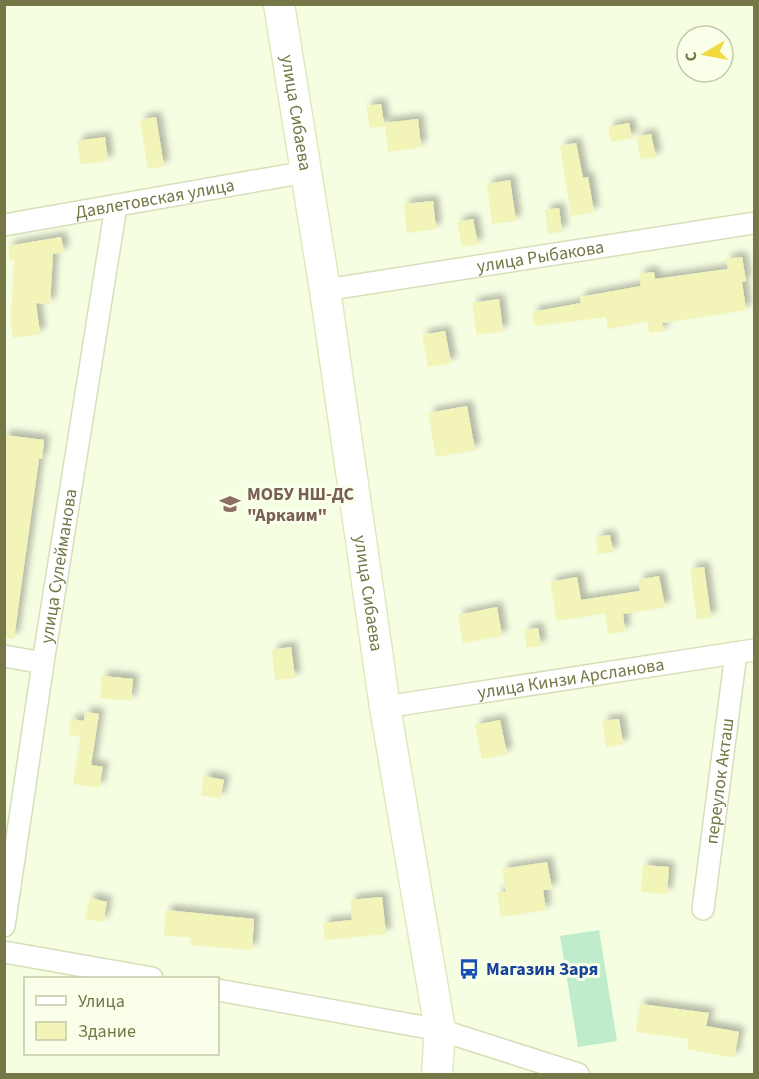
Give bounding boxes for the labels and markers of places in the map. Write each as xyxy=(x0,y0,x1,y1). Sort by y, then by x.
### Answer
place label: МОБУ НШ-ДС "Аркаим" xyxy=(247,482,355,528)
school or university icon: МОБУ НШ-ДС "Аркаим" xyxy=(218,492,242,516)
bus stop icon: Магазин Заря xyxy=(457,957,481,981)
place label: Магазин Заря xyxy=(486,957,598,982)

